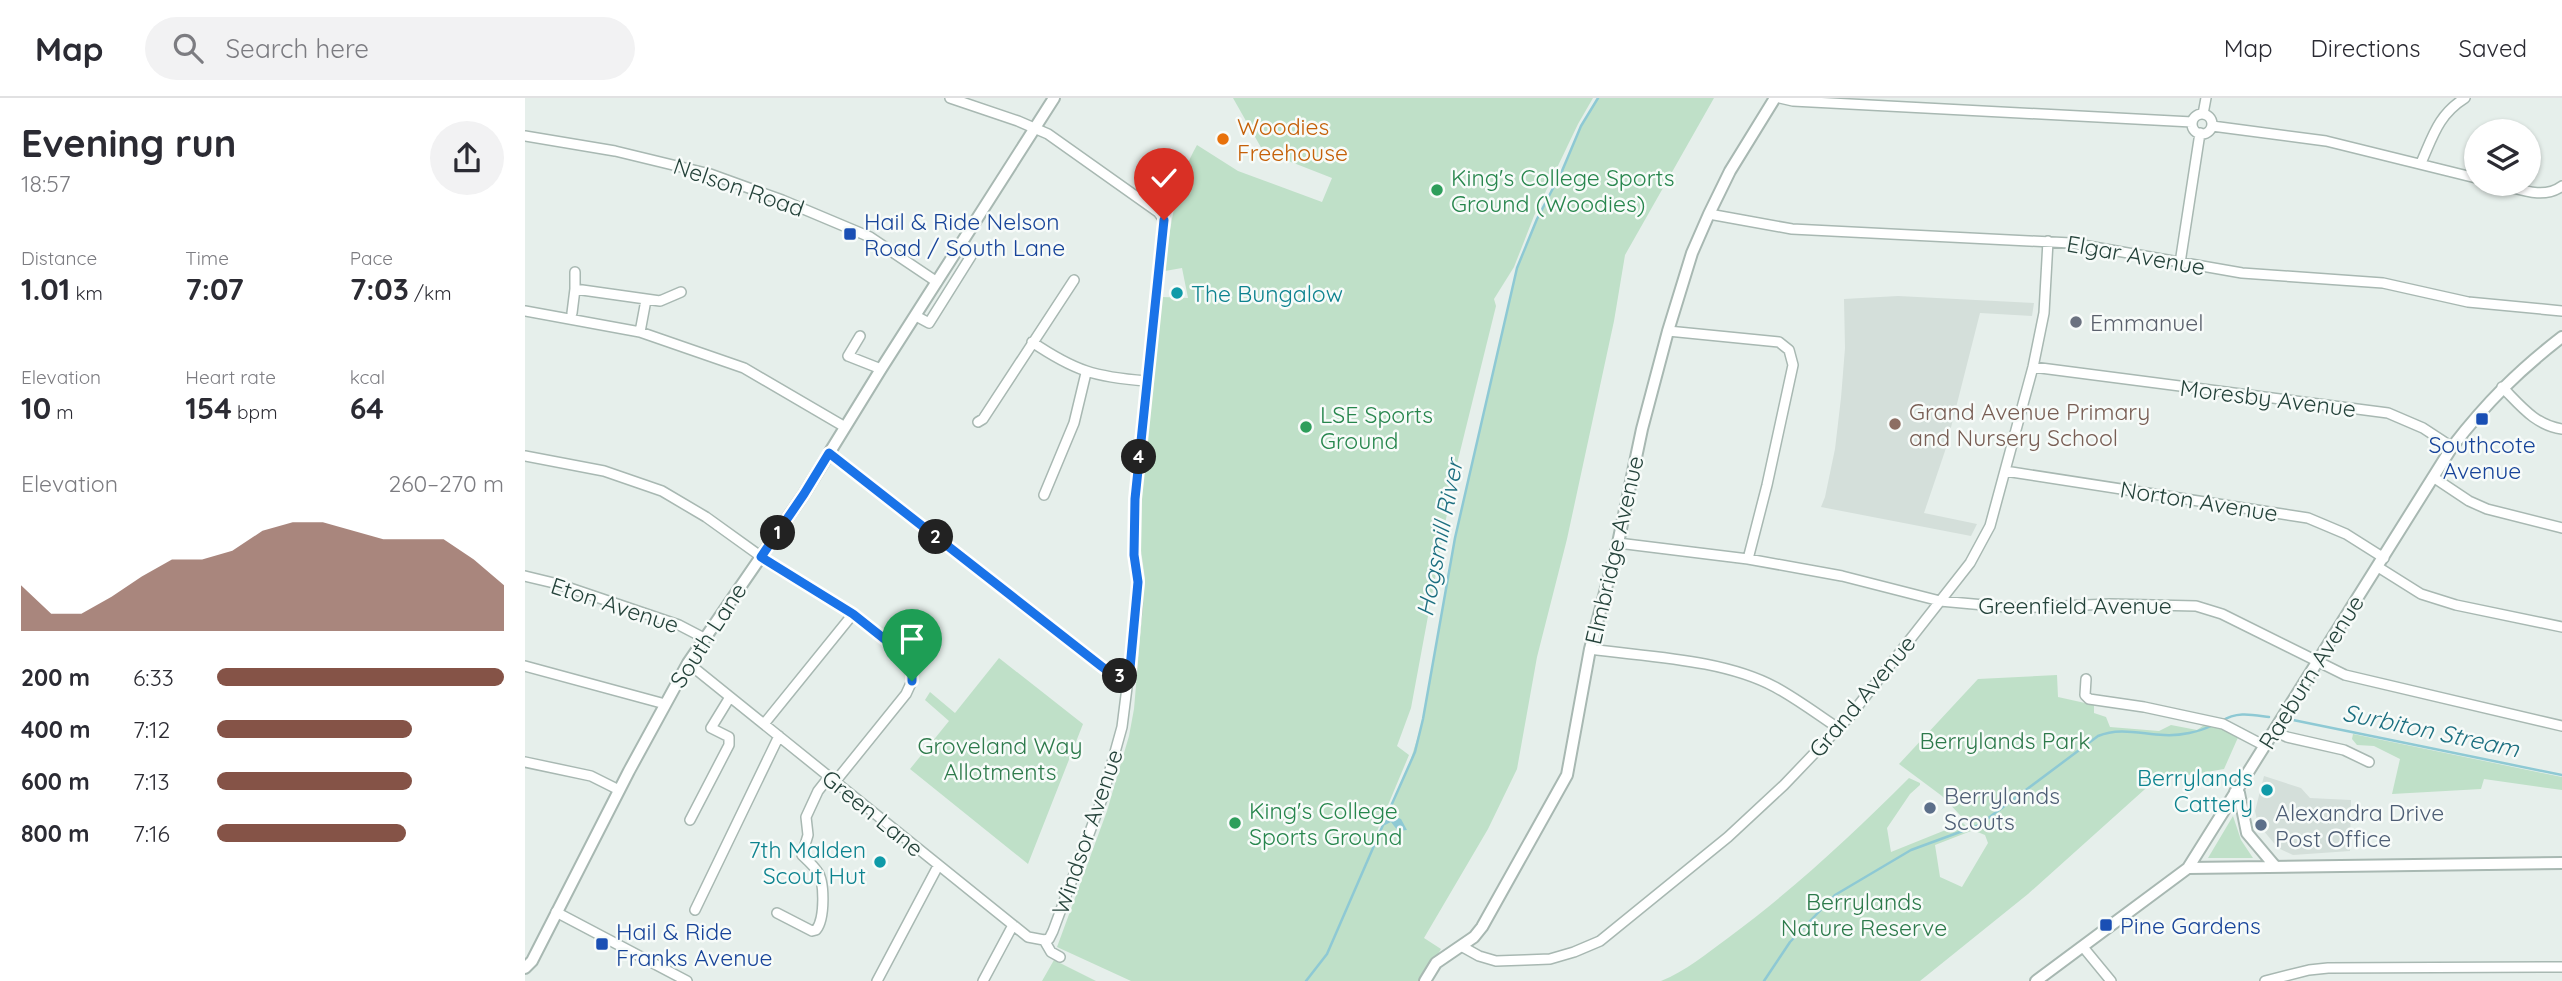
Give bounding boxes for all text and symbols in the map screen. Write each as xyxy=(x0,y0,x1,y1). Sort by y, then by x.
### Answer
search box xyxy=(145,17,635,80)
text: Map xyxy=(35,28,103,69)
icon: search xyxy=(169,29,207,67)
text: Search here xyxy=(225,32,369,65)
text: Map xyxy=(2224,33,2273,63)
text: Directions xyxy=(2311,33,2421,63)
text: Saved xyxy=(2459,33,2527,63)
place label: Woodies Freehouse xyxy=(1237,112,1348,167)
text: Evening run xyxy=(21,119,236,167)
map controls xyxy=(2464,119,2541,196)
button: layers xyxy=(2464,119,2541,196)
button: share xyxy=(430,121,504,195)
marker: Woodies Freehouse xyxy=(1215,131,1231,147)
pin xyxy=(1134,148,1194,220)
street label: Nelson Road xyxy=(670,151,808,223)
icon: check xyxy=(1145,159,1183,197)
place label: King's College Sports Ground (Woodies) xyxy=(1451,163,1675,218)
text: 18:57 xyxy=(21,169,71,198)
marker: King's College Sports Ground (Woodies) xyxy=(1429,182,1445,198)
place label: Hail & Ride Nelson Road / South Lane xyxy=(864,207,1065,262)
marker: Hail & Ride Nelson Road / South Lane xyxy=(842,226,858,242)
street label: Elgar Avenue xyxy=(2064,229,2208,281)
text: Distance xyxy=(21,246,97,270)
text: Time xyxy=(185,246,229,270)
text: Pace xyxy=(350,246,393,270)
text: 1.01 xyxy=(21,270,70,308)
text: 7:07 xyxy=(185,270,244,308)
text: 7:03 xyxy=(350,270,409,308)
place label: The Bungalow xyxy=(1191,279,1343,308)
text: km xyxy=(70,281,103,305)
text: /km xyxy=(409,281,451,305)
marker: The Bungalow xyxy=(1169,285,1185,301)
place label: Emmanuel xyxy=(2090,308,2204,337)
marker: Emmanuel xyxy=(2068,314,2084,330)
text: Elevation xyxy=(21,365,101,389)
text: Heart rate xyxy=(185,365,276,389)
text: kcal xyxy=(350,365,385,389)
street label: Moresby Avenue xyxy=(2178,373,2358,423)
text: 10 xyxy=(21,389,51,427)
text: 154 xyxy=(185,389,232,427)
text: 64 xyxy=(350,389,384,427)
place label: Grand Avenue Primary and Nursery School xyxy=(1909,397,2150,452)
text: m xyxy=(51,400,74,424)
text: bpm xyxy=(232,400,277,424)
place label: LSE Sports Ground xyxy=(1320,400,1433,455)
marker: Southcote Avenue xyxy=(2474,411,2490,427)
marker: Grand Avenue Primary and Nursery School xyxy=(1887,416,1903,432)
marker: LSE Sports Ground xyxy=(1298,419,1314,435)
place label: Southcote Avenue xyxy=(2428,430,2536,485)
pin: 4 xyxy=(1121,440,1157,474)
text: 4 xyxy=(1133,444,1144,468)
street label: Elmbridge Avenue xyxy=(1578,453,1650,647)
water label: Hogsmill River xyxy=(1409,454,1469,619)
text: Elevation xyxy=(21,469,118,498)
text: 260–270 m xyxy=(388,469,504,498)
street label: Norton Avenue xyxy=(2118,474,2280,528)
pin: 1 xyxy=(761,516,795,550)
text: 1 xyxy=(774,520,781,544)
pin: 2 xyxy=(919,520,953,555)
text: 2 xyxy=(930,524,941,548)
street label: Eton Avenue xyxy=(547,571,683,639)
street label: South Lane xyxy=(663,577,753,693)
street label: Raeburn Avenue xyxy=(2252,589,2370,755)
street label: Greenfield Avenue xyxy=(1978,591,2172,620)
pin xyxy=(882,609,942,681)
icon: arrive xyxy=(893,620,931,658)
street label: Grand Avenue xyxy=(1802,629,1922,763)
pin: 3 xyxy=(1103,658,1137,694)
text: 200 m xyxy=(21,663,90,692)
text: 6:33 xyxy=(133,663,174,692)
text: 3 xyxy=(1114,663,1125,687)
water label: Surbiton Stream xyxy=(2340,697,2523,764)
text: 400 m xyxy=(21,715,90,744)
text: 7:12 xyxy=(133,715,170,744)
park label: Berrylands Park xyxy=(1920,726,2090,755)
park label: Groveland Way Allotments xyxy=(918,731,1082,786)
street label: Windsor Avenue xyxy=(1045,746,1129,918)
street label: Green Lane xyxy=(816,763,930,863)
place label: Berrylands Cattery xyxy=(2137,763,2253,818)
text: 600 m xyxy=(21,767,90,796)
text: 7:13 xyxy=(133,767,170,796)
place label: Berrylands Scouts xyxy=(1944,781,2060,836)
marker: Berrylands Cattery xyxy=(2259,782,2275,798)
place label: King's College Sports Ground xyxy=(1249,796,1402,851)
place label: Alexandra Drive Post Office xyxy=(2275,798,2444,853)
marker: Berrylands Scouts xyxy=(1922,800,1938,816)
marker: King's College Sports Ground xyxy=(1227,815,1243,831)
marker: Alexandra Drive Post Office xyxy=(2253,817,2269,833)
text: 800 m xyxy=(21,819,90,848)
text: 7:16 xyxy=(133,819,170,848)
place label: 7th Malden Scout Hut xyxy=(749,835,866,890)
marker: 7th Malden Scout Hut xyxy=(872,854,888,870)
park label: Berrylands Nature Reserve xyxy=(1781,887,1947,942)
place label: Pine Gardens xyxy=(2120,911,2261,940)
place label: Hail & Ride Franks Avenue xyxy=(616,917,773,972)
marker: Pine Gardens xyxy=(2098,917,2114,933)
marker: Hail & Ride Franks Avenue xyxy=(594,936,610,952)

